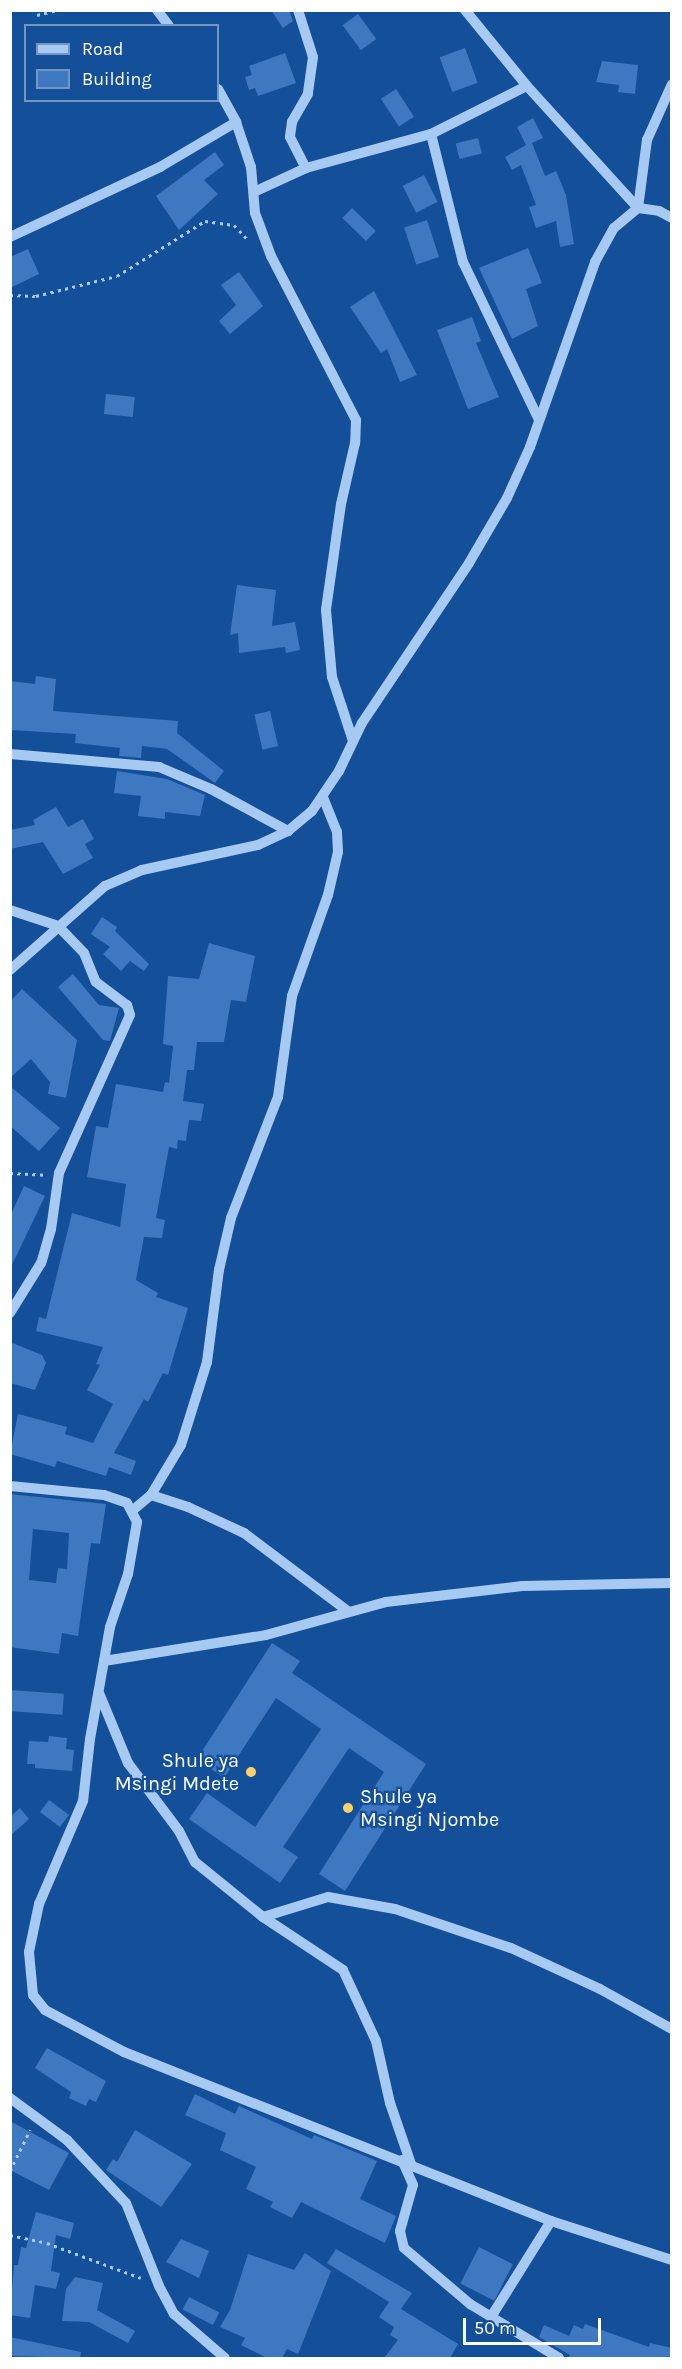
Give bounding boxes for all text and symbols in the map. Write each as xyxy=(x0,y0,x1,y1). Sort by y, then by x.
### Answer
legend xyxy=(24,24,219,102)
text: Road xyxy=(82,38,123,60)
text: Building xyxy=(82,68,152,90)
place label: Shule ya Msingi Mdete xyxy=(115,1748,239,1795)
marker: Shule ya Msingi Mdete xyxy=(244,1765,258,1779)
place label: Shule ya Msingi Njombe xyxy=(360,1784,499,1831)
marker: Shule ya Msingi Njombe xyxy=(341,1801,355,1815)
scale bar xyxy=(466,2306,604,2344)
text: 50 m xyxy=(474,2317,516,2339)

